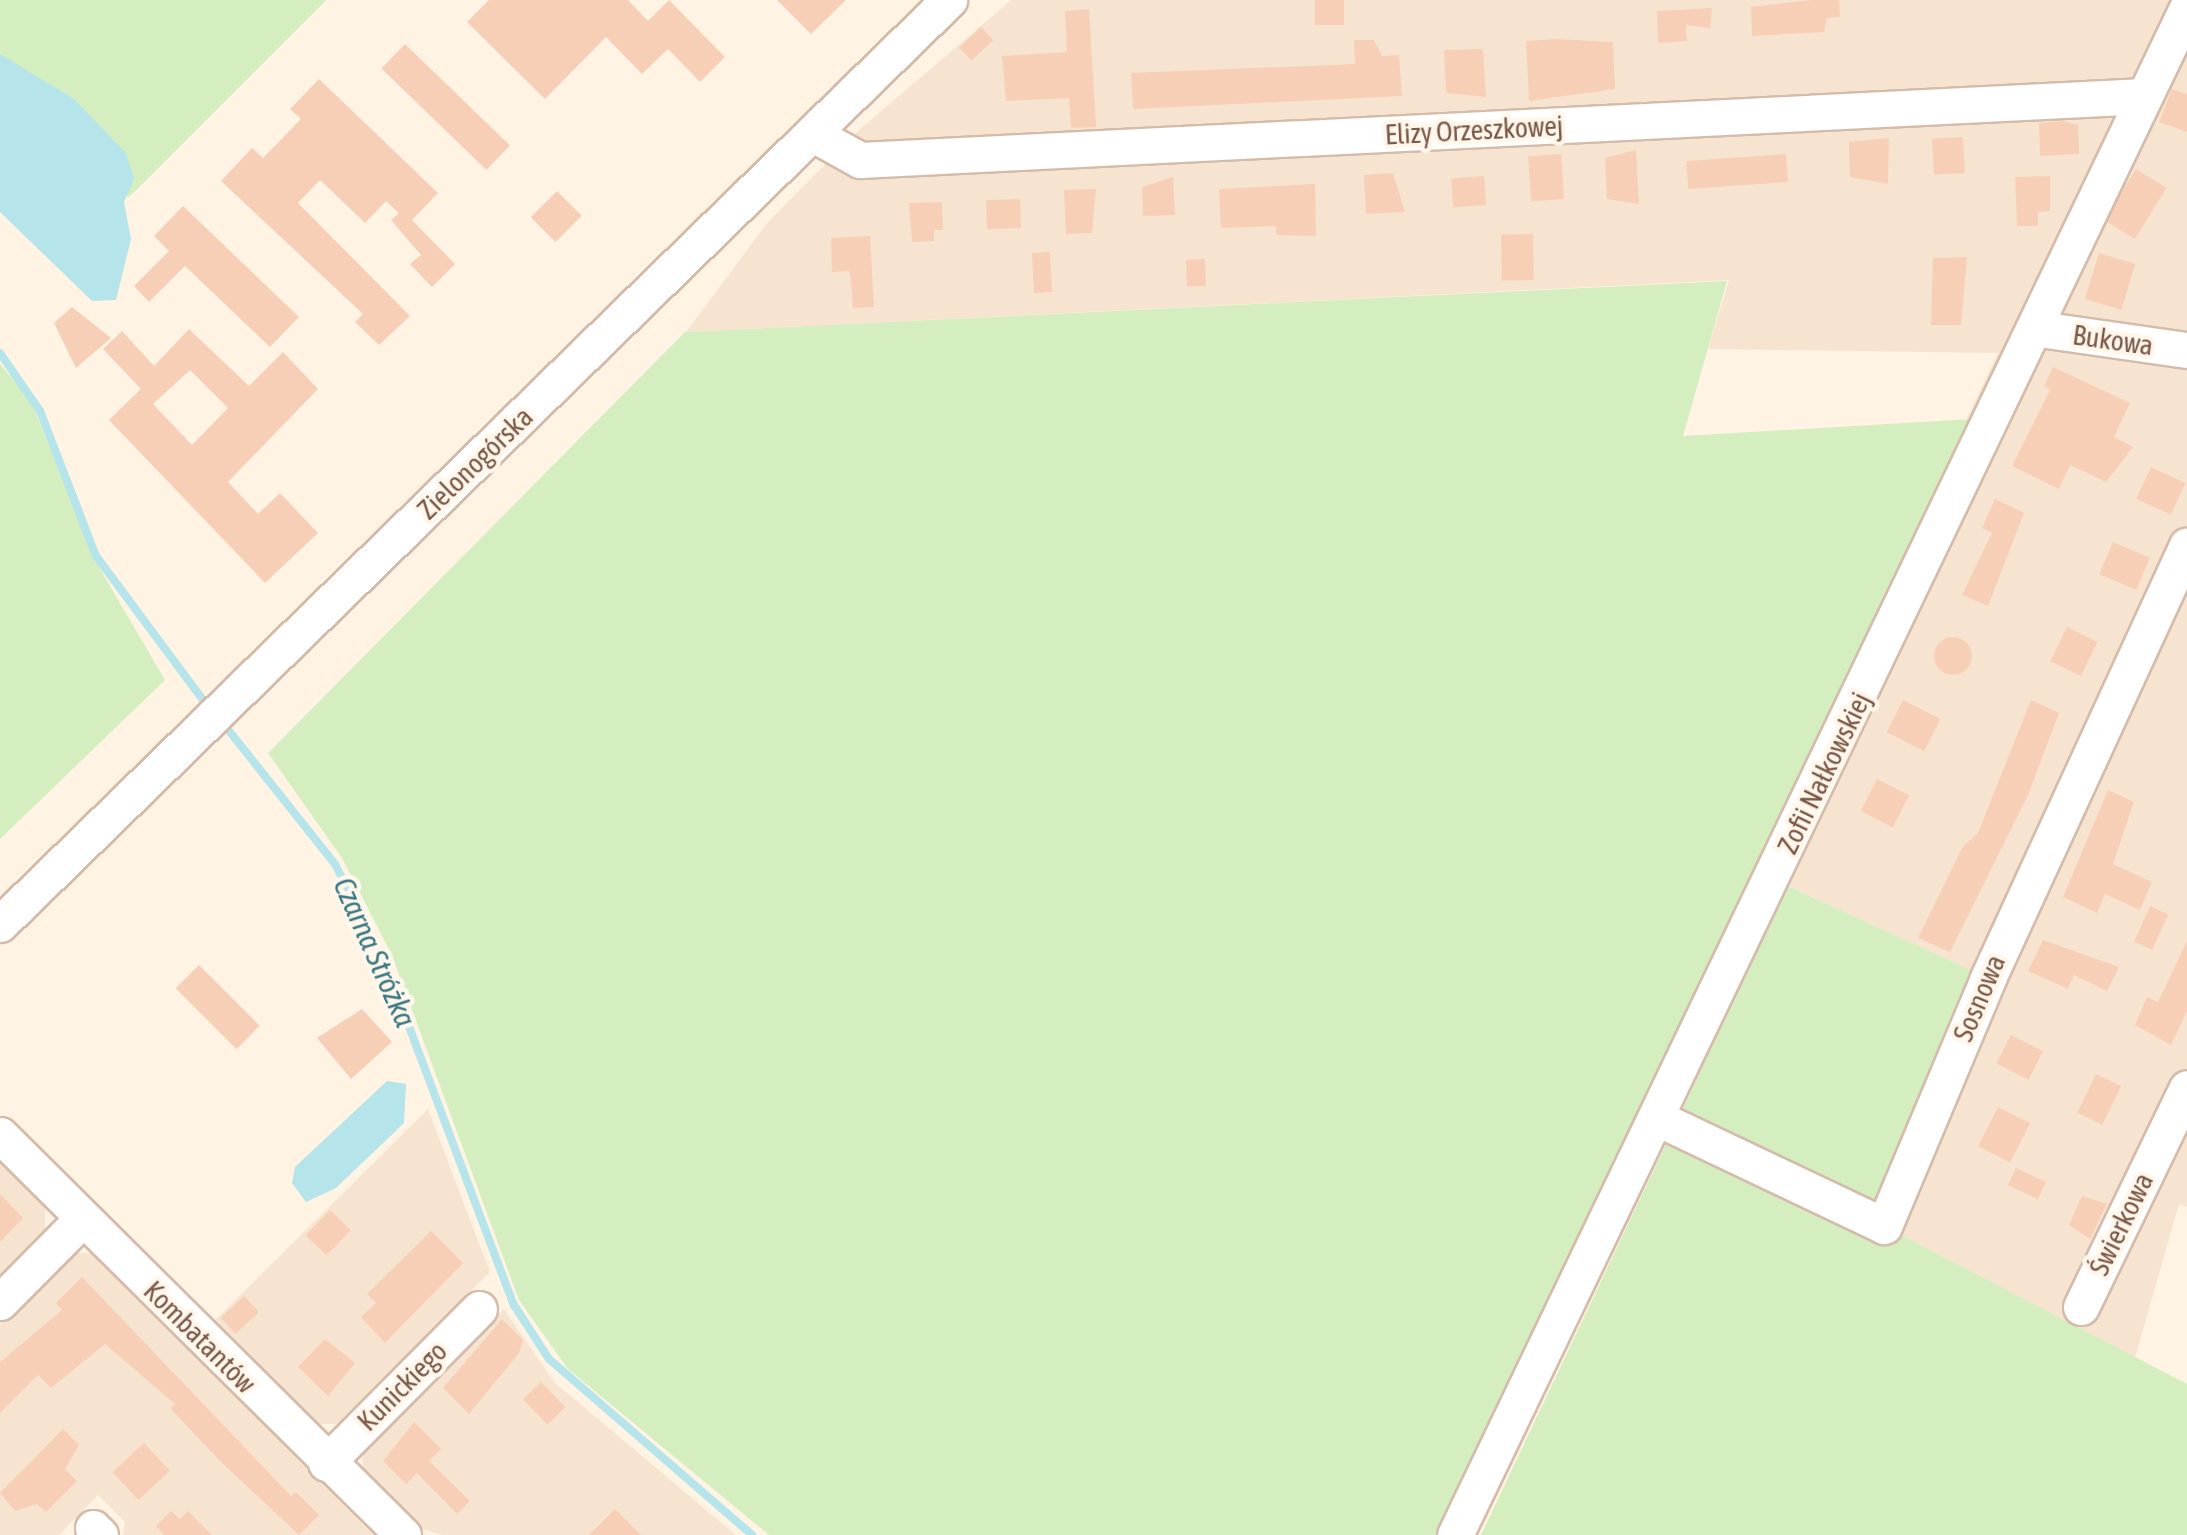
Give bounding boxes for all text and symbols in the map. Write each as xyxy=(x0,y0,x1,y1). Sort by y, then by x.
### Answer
street label: Elizy Orzeszkowej xyxy=(1384,109,1564,151)
street label: Bukowa xyxy=(2071,318,2155,362)
street label: Zielonogórska xyxy=(410,400,540,526)
street label: Zofii Nałkowskiej xyxy=(1770,687,1878,859)
water label: Czarna Stróżka xyxy=(326,872,424,1032)
street label: Sosnowa xyxy=(1946,950,2012,1046)
street label: Świerkowa xyxy=(2082,1167,2160,1281)
street label: Kombatantów xyxy=(137,1274,263,1400)
street label: Kunickiego xyxy=(350,1334,454,1438)

